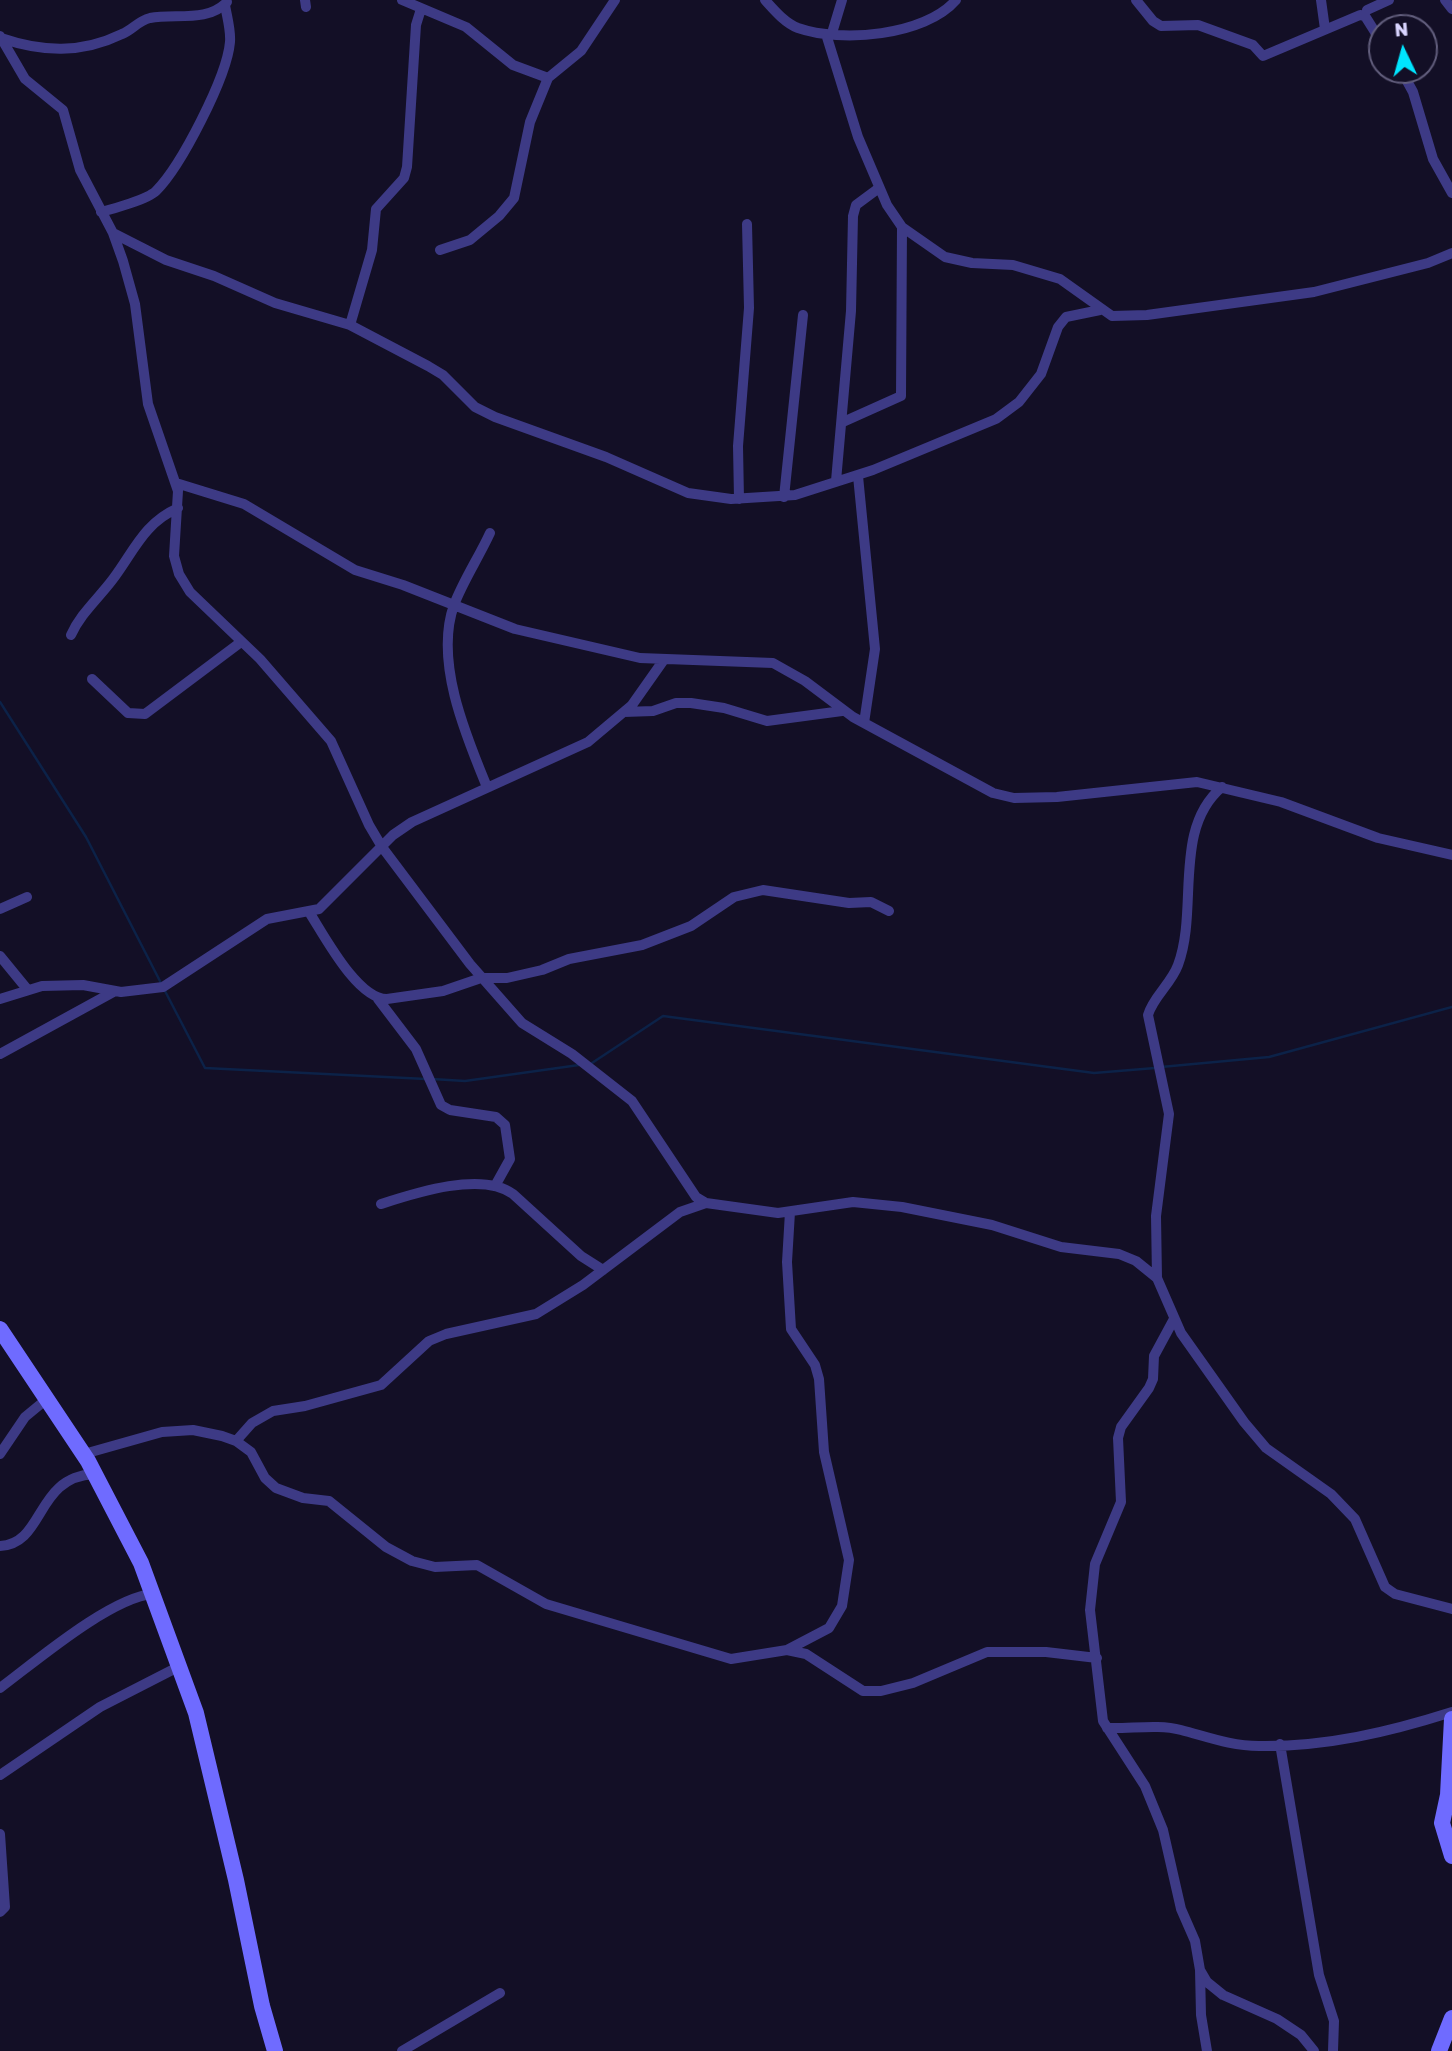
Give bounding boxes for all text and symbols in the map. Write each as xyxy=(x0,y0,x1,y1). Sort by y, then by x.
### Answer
north arrow xyxy=(1368,14,1438,84)
text: N xyxy=(1393,18,1409,42)

